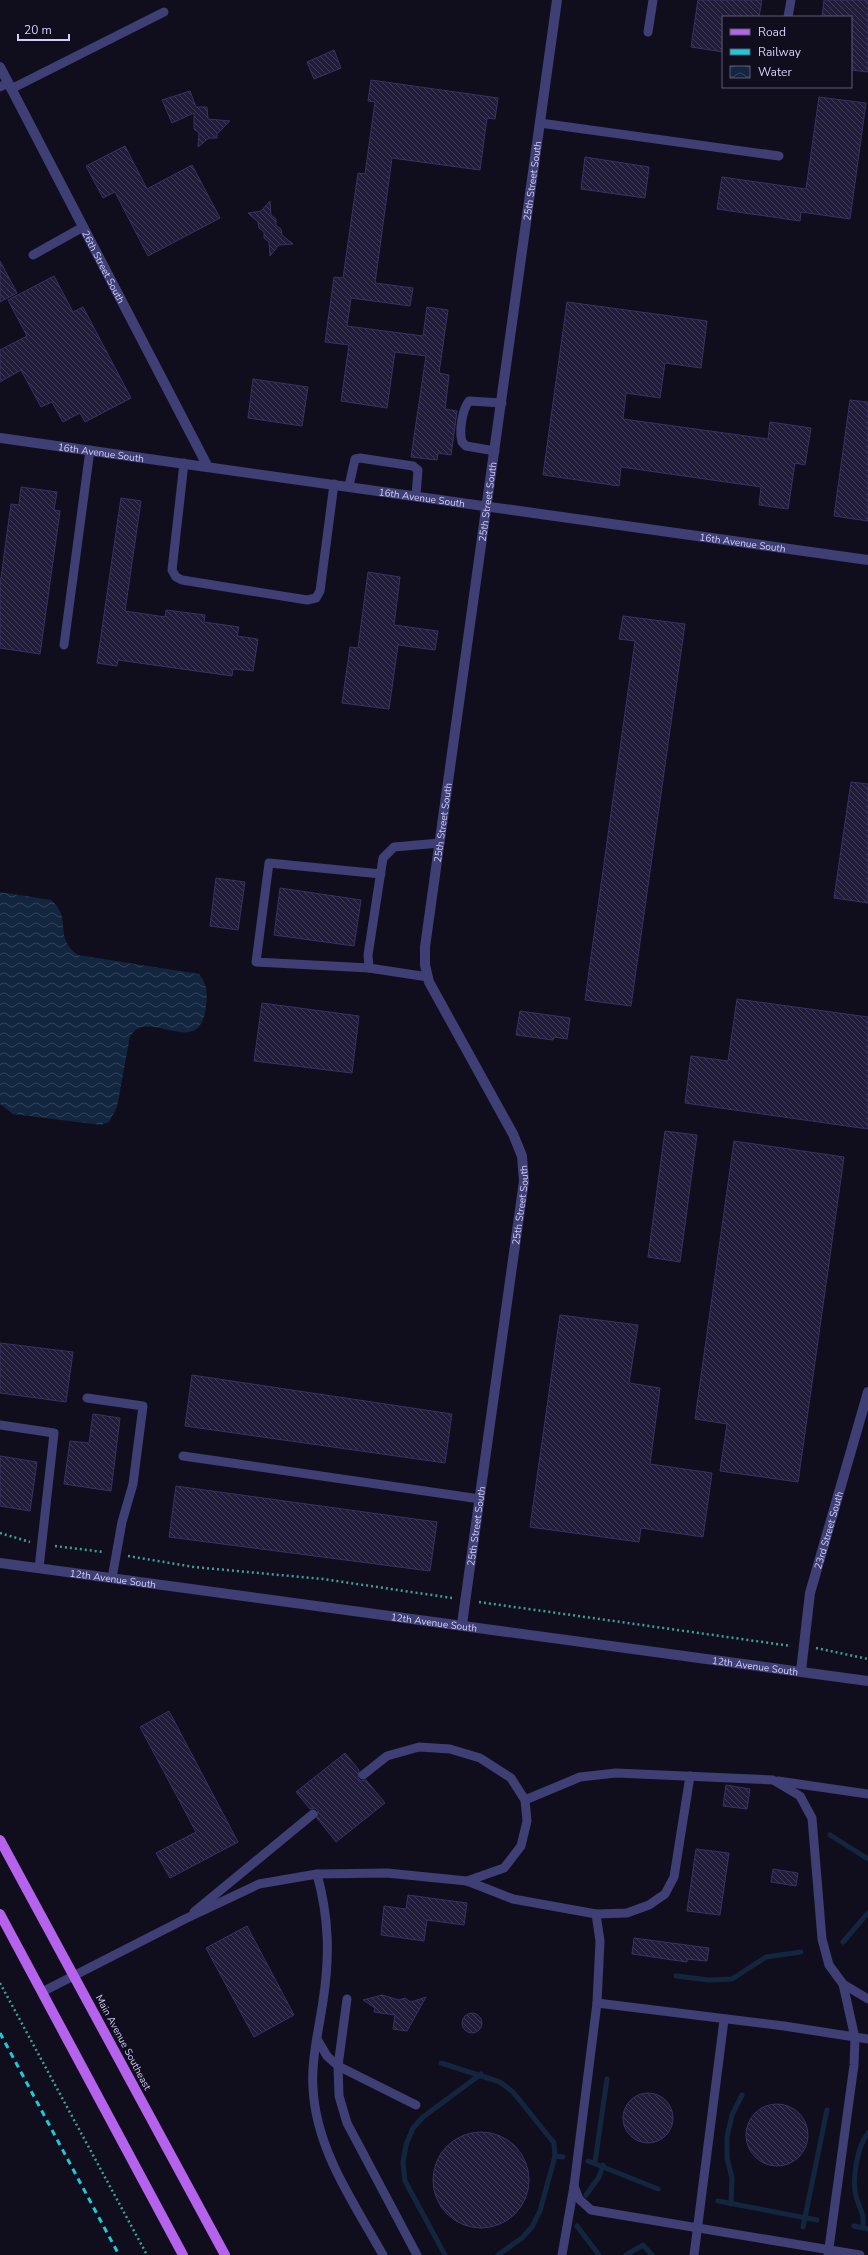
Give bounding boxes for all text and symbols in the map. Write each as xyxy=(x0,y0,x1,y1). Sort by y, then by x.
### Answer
scale bar xyxy=(18,16,69,42)
legend xyxy=(722,16,852,88)
text: 20 m xyxy=(24,22,52,38)
text: Road xyxy=(758,24,786,40)
text: Railway xyxy=(758,44,802,60)
text: Water xyxy=(758,64,792,80)
street label: 25th Street South xyxy=(520,140,545,222)
street label: 26th Street South xyxy=(78,228,128,306)
street label: 16th Avenue South xyxy=(57,440,145,466)
street label: 25th Street South xyxy=(476,461,501,542)
street label: 16th Avenue South xyxy=(378,485,466,511)
street label: 16th Avenue South xyxy=(699,530,787,556)
street label: 25th Street South xyxy=(431,782,456,863)
street label: 25th Street South xyxy=(509,1165,532,1246)
street label: 25th Street South xyxy=(464,1485,489,1567)
street label: 23rd Street South xyxy=(811,1490,847,1571)
street label: 12th Avenue South xyxy=(69,1567,157,1592)
street label: 12th Avenue South xyxy=(390,1610,478,1636)
street label: 12th Avenue South xyxy=(711,1654,799,1679)
street label: Main Avenue Southeast xyxy=(92,1992,155,2093)

